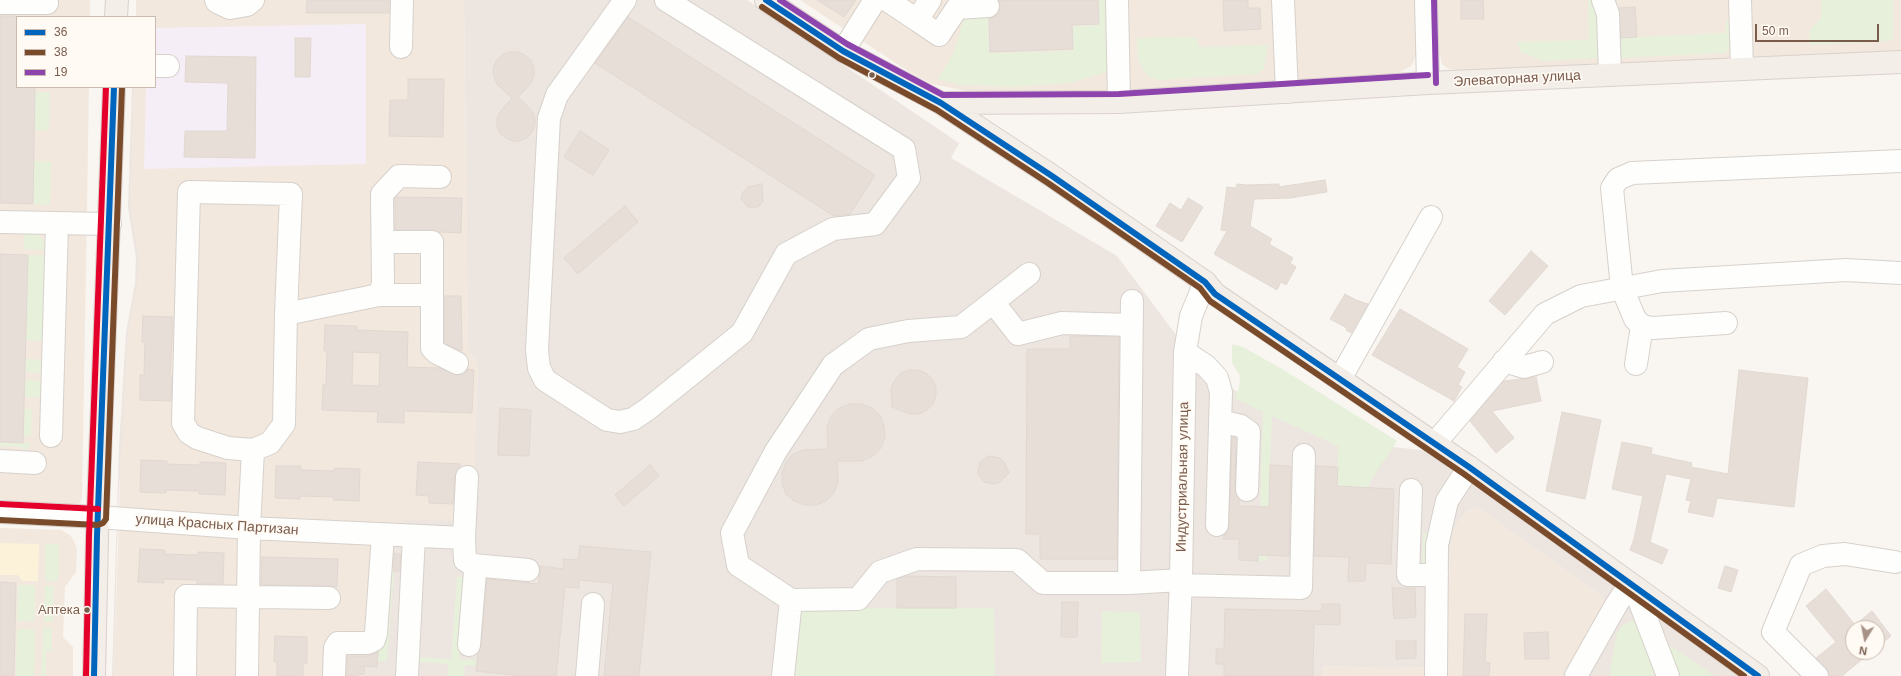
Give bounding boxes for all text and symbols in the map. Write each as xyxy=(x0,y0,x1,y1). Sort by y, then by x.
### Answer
legend xyxy=(16,16,156,88)
scale bar xyxy=(1757,16,1881,42)
text: 50 m xyxy=(1762,24,1789,38)
text: 36 xyxy=(54,25,67,39)
text: 38 xyxy=(54,45,67,59)
text: 19 xyxy=(54,65,67,79)
street label: Элеваторная улица xyxy=(1453,67,1581,91)
unlabelled marker xyxy=(867,70,877,80)
street label: Индустриальная улица xyxy=(1173,402,1193,552)
street label: улица Красных Партизан xyxy=(135,511,299,539)
place label: Аптека xyxy=(38,602,80,618)
marker: Аптека xyxy=(82,605,92,615)
north arrow xyxy=(1845,620,1885,660)
text: N xyxy=(1858,644,1868,657)

